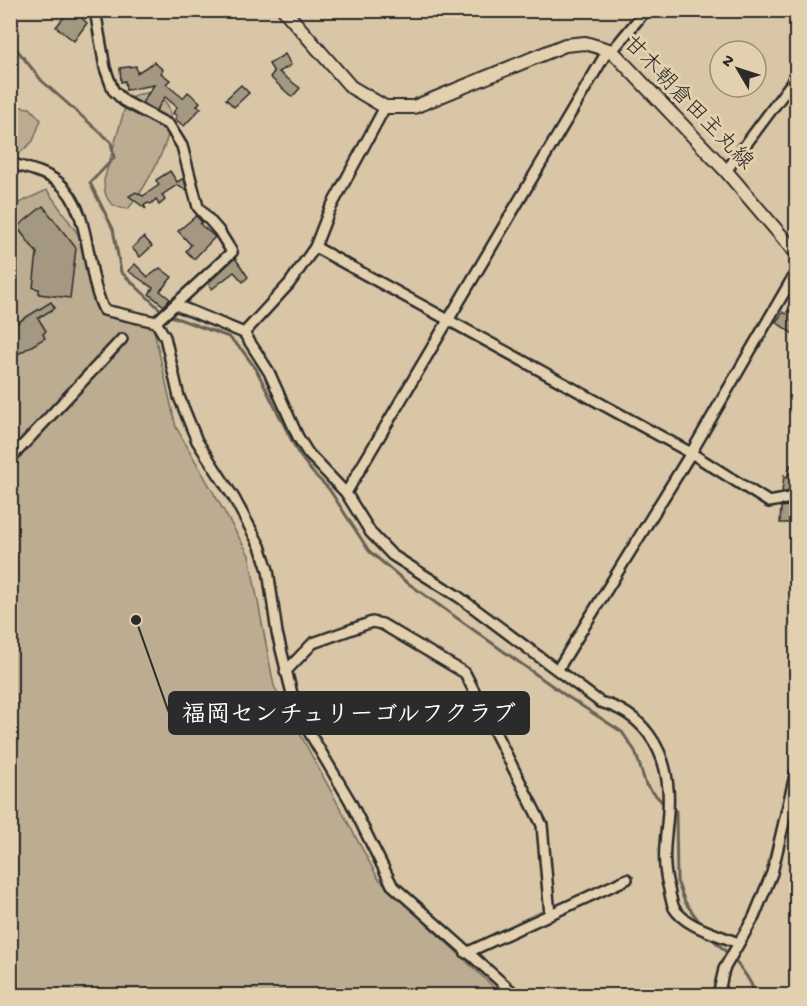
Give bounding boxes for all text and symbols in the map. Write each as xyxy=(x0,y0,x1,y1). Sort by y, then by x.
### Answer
street label: 甘木朝倉田主丸線 xyxy=(617,30,759,176)
north arrow xyxy=(708,39,768,99)
text: N xyxy=(718,51,740,72)
callout: 福岡センチュリーゴルフクラブ xyxy=(169,692,529,734)
text: 福岡センチュリーゴルフクラブ xyxy=(182,702,516,731)

